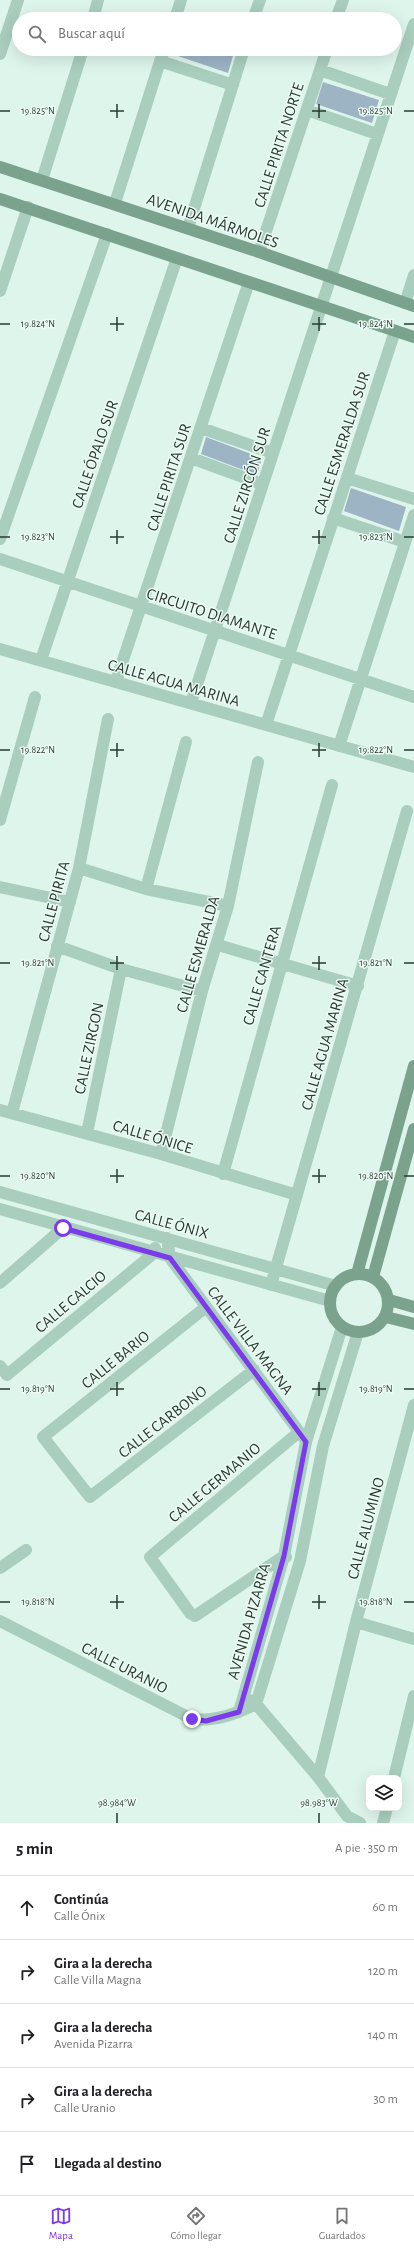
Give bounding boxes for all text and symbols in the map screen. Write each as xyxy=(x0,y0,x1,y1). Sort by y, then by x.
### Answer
search box xyxy=(12,12,402,56)
icon: search xyxy=(26,23,48,45)
text: Buscar aquí xyxy=(58,26,125,41)
street label: CALLE PIRITA NORTE xyxy=(251,81,307,210)
text: 19.825°N xyxy=(21,106,55,116)
text: 19.825°N xyxy=(359,106,393,116)
street label: AVENIDA MÁRMOLES xyxy=(145,189,281,251)
text: 19.824°N xyxy=(21,319,55,329)
text: 19.824°N xyxy=(359,319,393,329)
street label: CALLE ESMERALDA SUR xyxy=(311,369,373,517)
street label: CALLE ÓPALO SUR xyxy=(67,397,121,511)
street label: CALLE PIRITA SUR xyxy=(144,421,194,533)
street label: CALLE ZIRCÓN SUR xyxy=(219,424,273,545)
text: 19.823°N xyxy=(21,532,55,542)
text: 19.823°N xyxy=(359,532,393,542)
street label: CIRCUITO DIAMANTE xyxy=(145,585,279,643)
street label: CALLE AGUA MARINA xyxy=(106,656,242,709)
text: 19.822°N xyxy=(21,745,55,755)
text: 19.822°N xyxy=(359,745,393,755)
street label: CALLE PIRITA xyxy=(35,859,72,943)
street label: CALLE ESMERALDA xyxy=(174,894,222,1015)
street label: CALLE CANTERA xyxy=(240,923,284,1027)
text: 19.821°N xyxy=(22,958,54,968)
text: 19.821°N xyxy=(360,958,392,968)
street label: CALLE AGUA MARINA xyxy=(298,976,351,1112)
street label: CALLE ZIRGON xyxy=(71,1001,107,1096)
street label: CALLE ÓNICE xyxy=(111,1115,195,1157)
text: 19.820°N xyxy=(21,1171,55,1181)
text: 19.820°N xyxy=(359,1171,393,1181)
street label: CALLE ÓNIX xyxy=(133,1204,212,1242)
route start xyxy=(54,1219,72,1237)
street label: CALLE CALCIO xyxy=(32,1268,109,1336)
street label: CALLE VILLA MAGNA xyxy=(204,1283,296,1398)
street label: CALLE BARIO xyxy=(79,1328,153,1392)
street label: CALLE CARBONO xyxy=(115,1382,210,1461)
text: 19.819°N xyxy=(21,1384,55,1394)
text: 19.819°N xyxy=(359,1384,393,1394)
street label: CALLE GERMANIO xyxy=(166,1440,264,1526)
street label: CALLE ALUMINO xyxy=(345,1476,387,1581)
street label: AVENIDA PIZARRA xyxy=(225,1561,273,1681)
text: 19.818°N xyxy=(21,1597,55,1607)
text: 19.818°N xyxy=(359,1597,393,1607)
street label: CALLE URANIO xyxy=(79,1639,170,1696)
route end xyxy=(183,1710,201,1728)
map controls xyxy=(366,1775,402,1811)
button: layers xyxy=(366,1775,402,1811)
text: 98.984°W xyxy=(98,1798,136,1808)
text: 98.983°W xyxy=(300,1798,338,1808)
text: 5 min xyxy=(16,1840,53,1857)
text: A pie · 350 m xyxy=(335,1842,398,1855)
text: Continúa xyxy=(54,1892,109,1907)
icon: ahead xyxy=(16,1897,38,1919)
text: 60 m xyxy=(372,1901,398,1914)
text: Calle Ónix xyxy=(54,1910,105,1923)
text: Gira a la derecha xyxy=(54,1956,153,1971)
icon: right xyxy=(16,1961,38,1983)
text: 120 m xyxy=(368,1965,398,1978)
text: Calle Villa Magna xyxy=(54,1974,142,1987)
text: Gira a la derecha xyxy=(54,2020,153,2035)
icon: right xyxy=(16,2025,38,2047)
text: 140 m xyxy=(368,2029,398,2042)
text: Avenida Pizarra xyxy=(54,2038,133,2051)
text: Gira a la derecha xyxy=(54,2084,153,2099)
icon: right xyxy=(16,2089,38,2111)
text: 30 m xyxy=(373,2093,398,2106)
text: Calle Uranio xyxy=(54,2102,115,2115)
icon: arrive xyxy=(16,2153,38,2175)
text: Llegada al destino xyxy=(54,2156,162,2171)
tab: Mapa xyxy=(49,2205,73,2242)
tab: Cómo llegar xyxy=(170,2205,221,2242)
tab: Guardados xyxy=(319,2205,365,2242)

